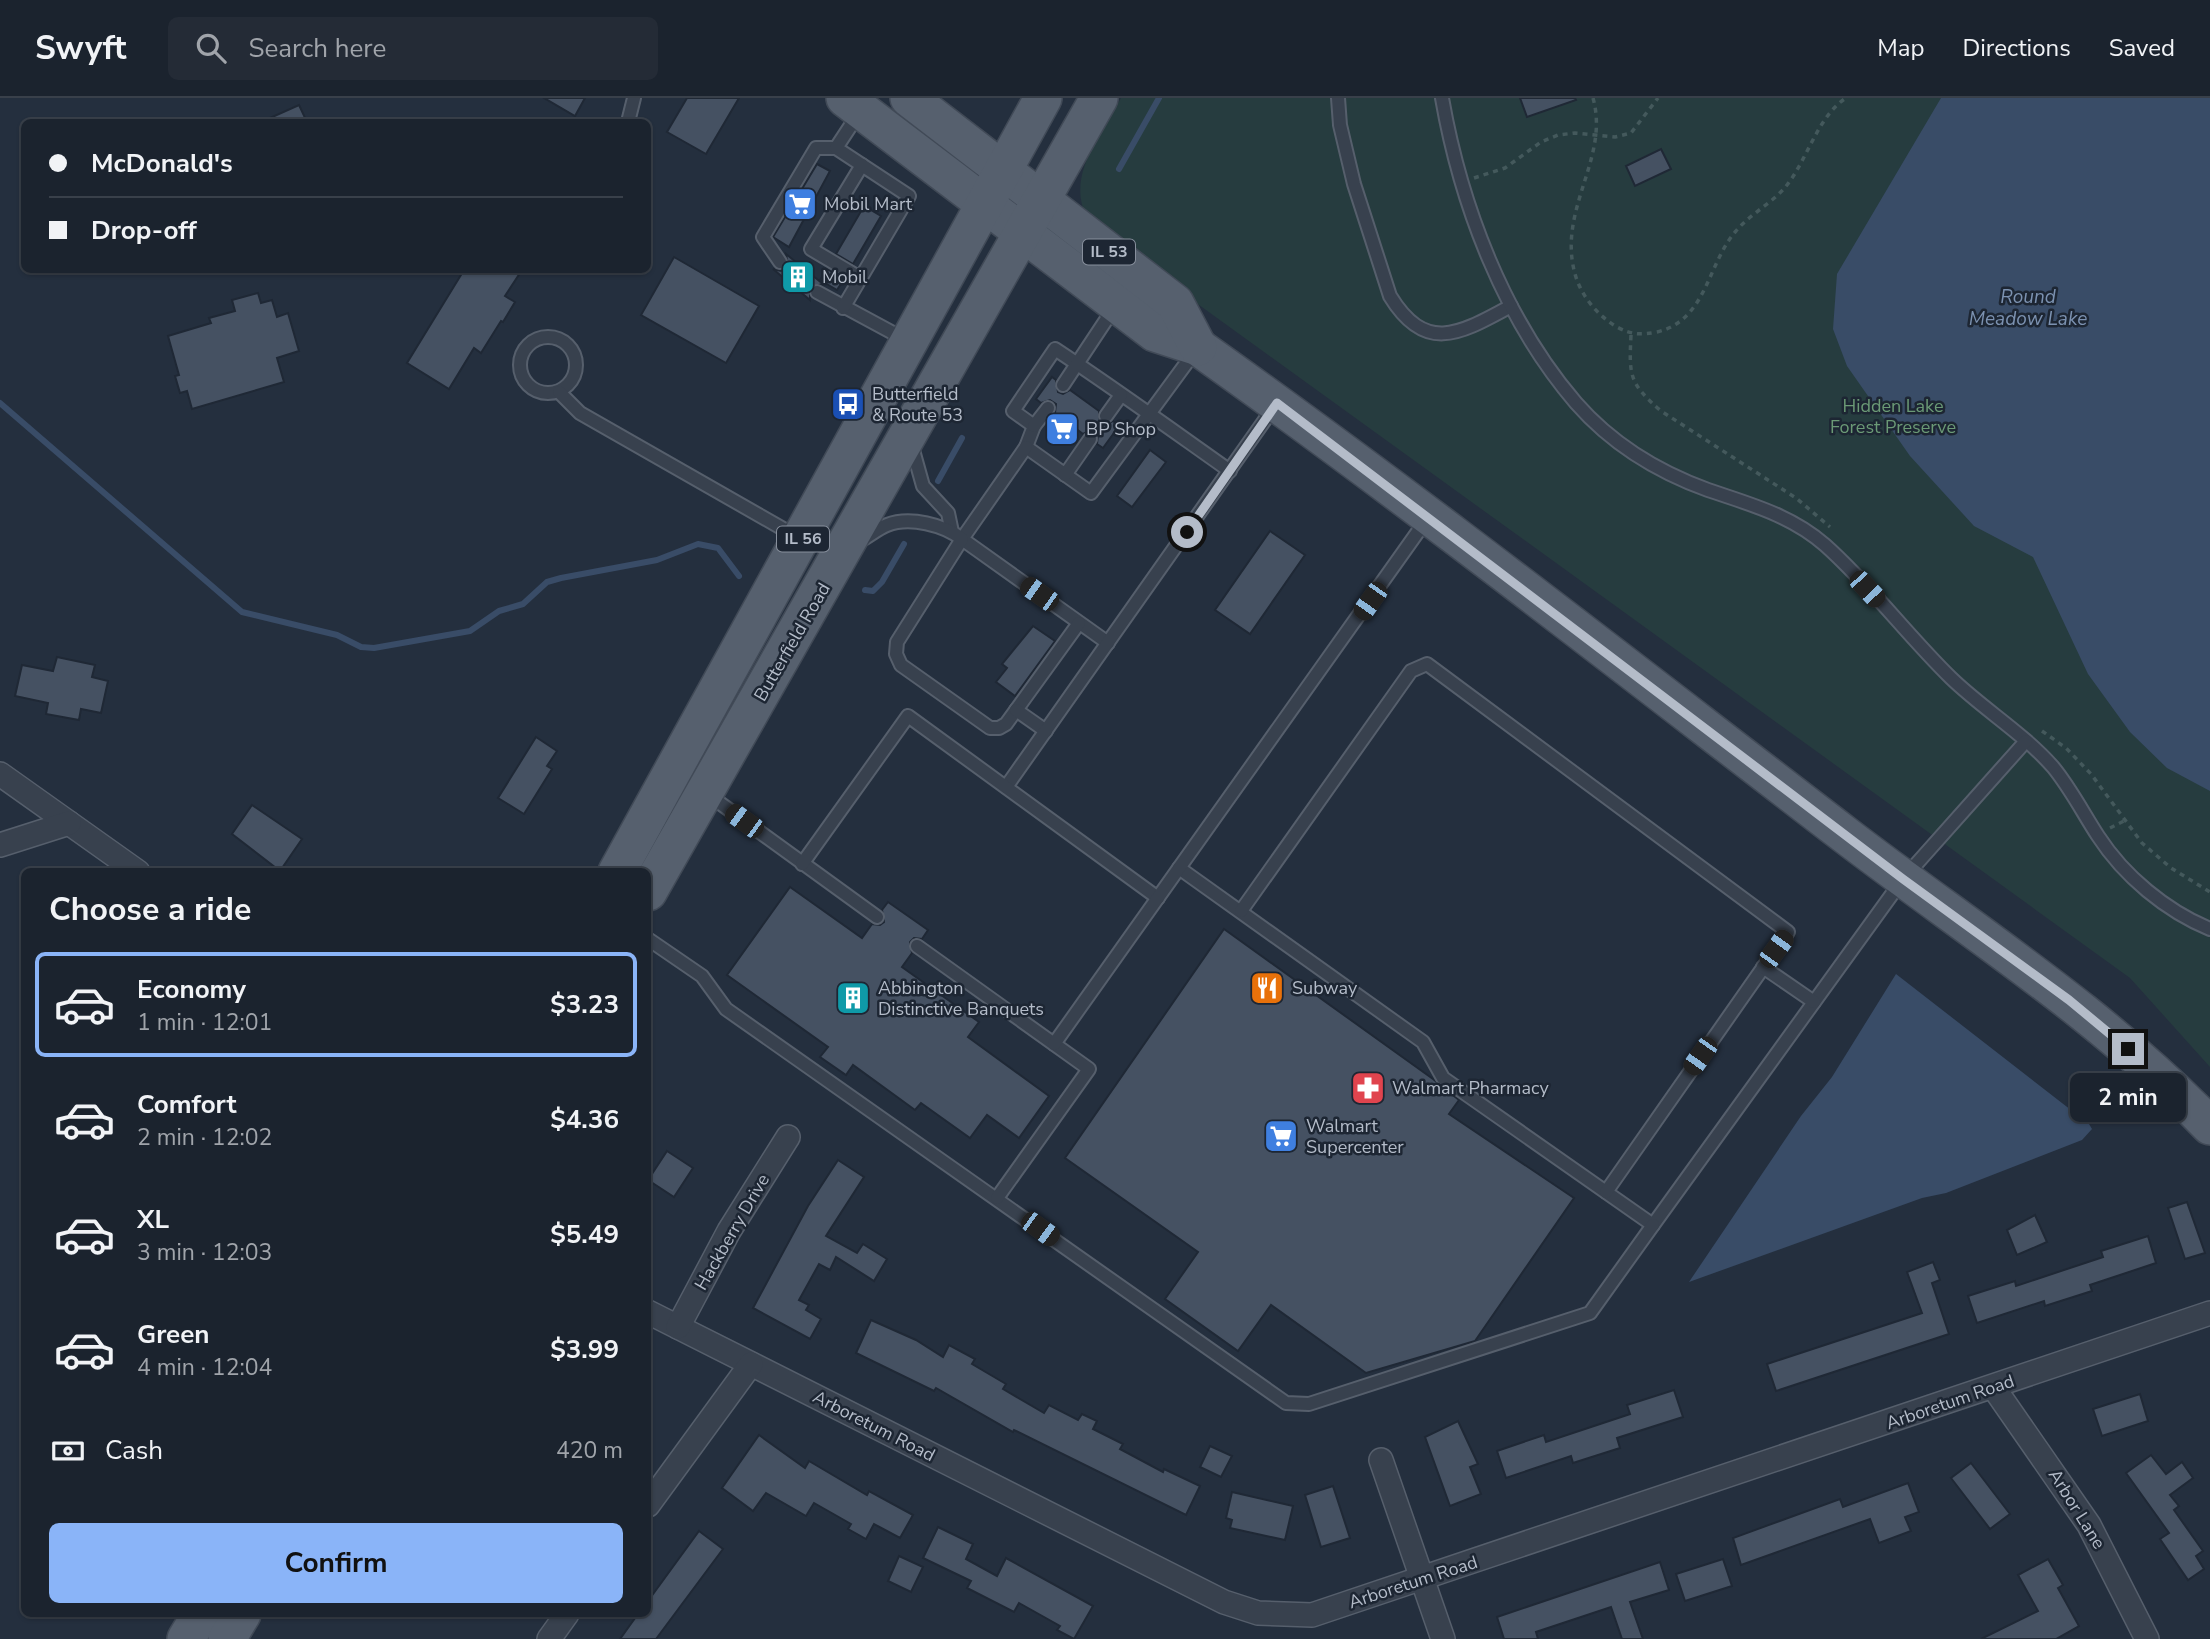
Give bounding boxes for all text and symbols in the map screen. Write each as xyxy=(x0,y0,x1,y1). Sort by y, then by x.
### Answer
search box xyxy=(168,17,658,80)
text: Swyft xyxy=(35,26,126,71)
icon: search xyxy=(192,29,230,67)
text: Search here xyxy=(248,31,386,66)
text: Map xyxy=(1877,32,1924,64)
text: Directions xyxy=(1962,32,2071,64)
text: Saved xyxy=(2109,32,2175,64)
text: McDonald's xyxy=(91,146,233,181)
supermarket icon: Mobil Mart xyxy=(781,185,819,223)
place label: Mobil Mart xyxy=(824,192,913,216)
text: Drop-off xyxy=(91,213,197,248)
road number: IL 53 xyxy=(1083,240,1135,264)
building icon: Mobil xyxy=(779,258,817,296)
place label: Mobil xyxy=(822,265,868,289)
water label: Round Meadow Lake xyxy=(1969,284,2087,332)
place label: Butterfield & Route 53 xyxy=(872,382,963,427)
bus stop icon: Butterfield & Route 53 xyxy=(829,385,867,423)
park label: Hidden Lake Forest Preserve xyxy=(1830,394,1956,439)
supermarket icon: BP Shop xyxy=(1043,410,1081,448)
place label: BP Shop xyxy=(1086,417,1156,441)
route start xyxy=(1171,516,1203,548)
road number: IL 56 xyxy=(777,526,829,552)
car xyxy=(1845,566,1890,612)
car xyxy=(1016,573,1063,615)
street label: Butterfield Road xyxy=(748,578,836,706)
car xyxy=(1350,578,1391,624)
car xyxy=(721,800,768,842)
text: Choose a ride xyxy=(49,888,251,931)
car xyxy=(1756,926,1797,972)
restaurant icon: Subway xyxy=(1248,969,1286,1007)
text: Economy xyxy=(137,972,246,1007)
icon: car xyxy=(53,973,116,1036)
place label: Abbington Distinctive Banquets xyxy=(878,976,1044,1021)
place label: Subway xyxy=(1292,976,1358,1000)
building icon: Abbington Distinctive Banquets xyxy=(834,979,872,1017)
text: $3.23 xyxy=(550,987,619,1022)
text: 1 min · 12:01 xyxy=(137,1007,272,1038)
car xyxy=(1680,1033,1721,1079)
route end xyxy=(2112,1033,2144,1065)
pharmacy icon: Walmart Pharmacy xyxy=(1349,1069,1387,1107)
callout: 2 min xyxy=(2070,1074,2186,1122)
place label: Walmart Pharmacy xyxy=(1392,1076,1549,1100)
text: 2 min xyxy=(2098,1082,2158,1113)
text: Comfort xyxy=(137,1087,237,1122)
icon: car xyxy=(53,1088,116,1151)
text: $4.36 xyxy=(550,1102,619,1137)
place label: Walmart Supercenter xyxy=(1306,1114,1404,1159)
supermarket icon: Walmart Supercenter xyxy=(1262,1117,1300,1155)
text: 2 min · 12:02 xyxy=(137,1122,272,1153)
street label: Hackberry Drive xyxy=(689,1169,775,1295)
text: XL xyxy=(137,1202,169,1237)
icon: car xyxy=(53,1203,116,1266)
car xyxy=(1017,1208,1064,1250)
text: $5.49 xyxy=(550,1217,619,1252)
text: 3 min · 12:03 xyxy=(137,1237,272,1268)
text: Green xyxy=(137,1317,210,1352)
icon: car xyxy=(53,1318,116,1381)
text: $3.99 xyxy=(550,1332,619,1367)
text: 4 min · 12:04 xyxy=(137,1352,272,1383)
street label: Arboretum Road xyxy=(1883,1369,2017,1435)
street label: Arboretum Road xyxy=(809,1385,939,1467)
icon: cash xyxy=(49,1432,87,1470)
text: Cash xyxy=(105,1433,163,1468)
text: 420 m xyxy=(556,1435,623,1466)
street label: Arbor Lane xyxy=(2043,1464,2111,1554)
button: Confirm xyxy=(49,1523,623,1603)
street label: Arboretum Road xyxy=(1345,1550,1481,1614)

